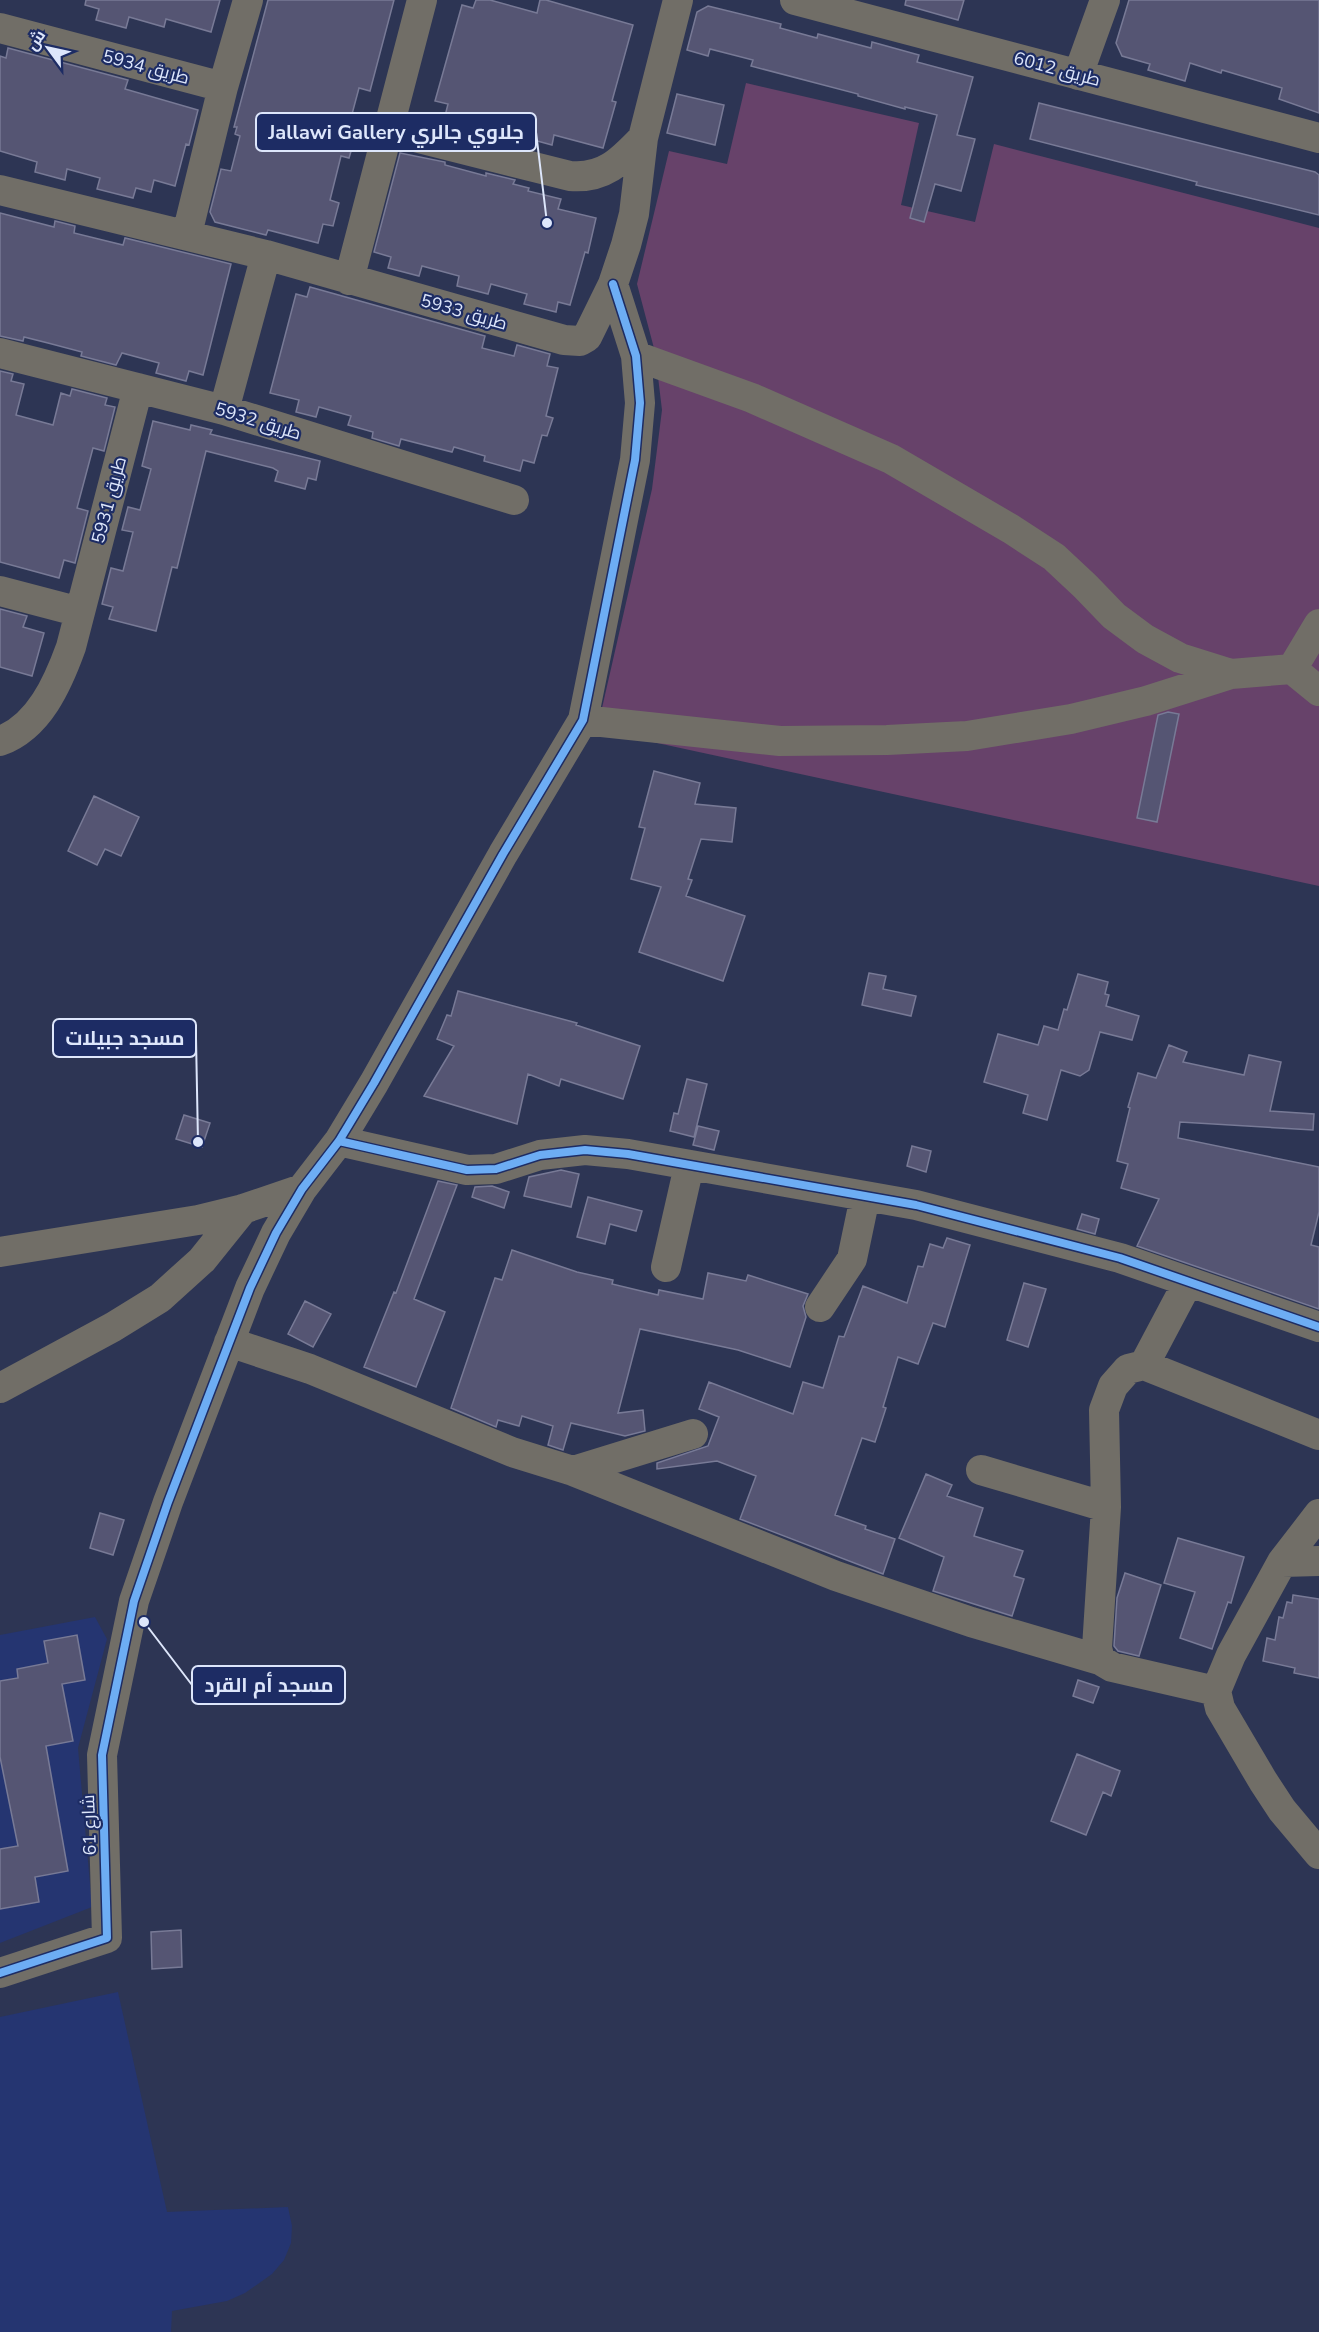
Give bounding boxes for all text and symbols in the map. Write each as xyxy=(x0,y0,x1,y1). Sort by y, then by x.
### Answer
north arrow xyxy=(18,18,78,78)
text: ش xyxy=(21,26,51,55)
street label: طريق 5934 xyxy=(100,44,192,90)
street label: طريق 6012 xyxy=(1011,46,1103,92)
callout: Jallawi Gallery جلاوي جالري xyxy=(256,113,536,151)
text: Jallawi Gallery جلاوي جالري xyxy=(267,119,524,148)
street label: طريق 5933 xyxy=(418,288,510,336)
street label: طريق 5932 xyxy=(212,397,304,445)
street label: طريق 5931 xyxy=(86,454,132,546)
callout: مسجد جبيلات xyxy=(53,1019,196,1057)
text: مسجد جبيلات xyxy=(65,1025,185,1052)
callout: مسجد أم القرد xyxy=(192,1666,345,1704)
text: مسجد أم القرد xyxy=(204,1671,334,1699)
street label: شارع 61 xyxy=(76,1794,102,1856)

